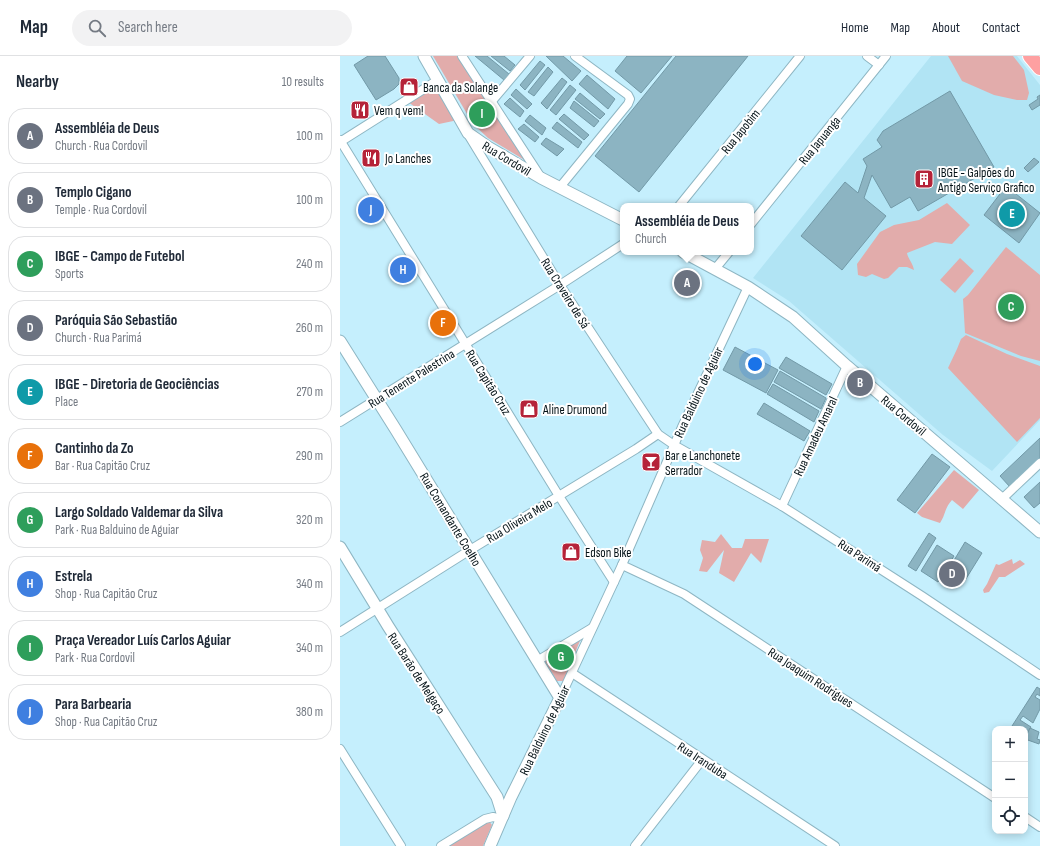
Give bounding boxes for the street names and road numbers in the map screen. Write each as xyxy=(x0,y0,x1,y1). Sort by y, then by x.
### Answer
street label: Rua Japobim xyxy=(718,106,764,157)
street label: Rua Japuanga xyxy=(795,113,844,168)
street label: Rua Cordovil xyxy=(479,138,534,180)
street label: Rua Craveiro de Sá xyxy=(537,255,593,332)
street label: Rua Balduino de Aguiar xyxy=(671,344,727,440)
street label: Rua Tenente Palestrina xyxy=(365,346,458,412)
street label: Rua Capitão Cruz xyxy=(462,347,515,418)
street label: Rua Cordovil xyxy=(877,392,929,439)
street label: Rua Amadeu Amaral xyxy=(790,394,841,479)
street label: Rua Comandante Coelho xyxy=(416,470,484,569)
street label: Rua Oliveira Melo xyxy=(484,495,555,547)
street label: Rua Parimá xyxy=(835,536,884,576)
street label: Rua Barão de Melgaço xyxy=(384,630,448,717)
street label: Rua Joaquim Rodrigues xyxy=(765,644,856,712)
street label: Rua Balduino de Aguiar xyxy=(516,683,574,778)
street label: Rua Iranduba xyxy=(674,739,730,783)

